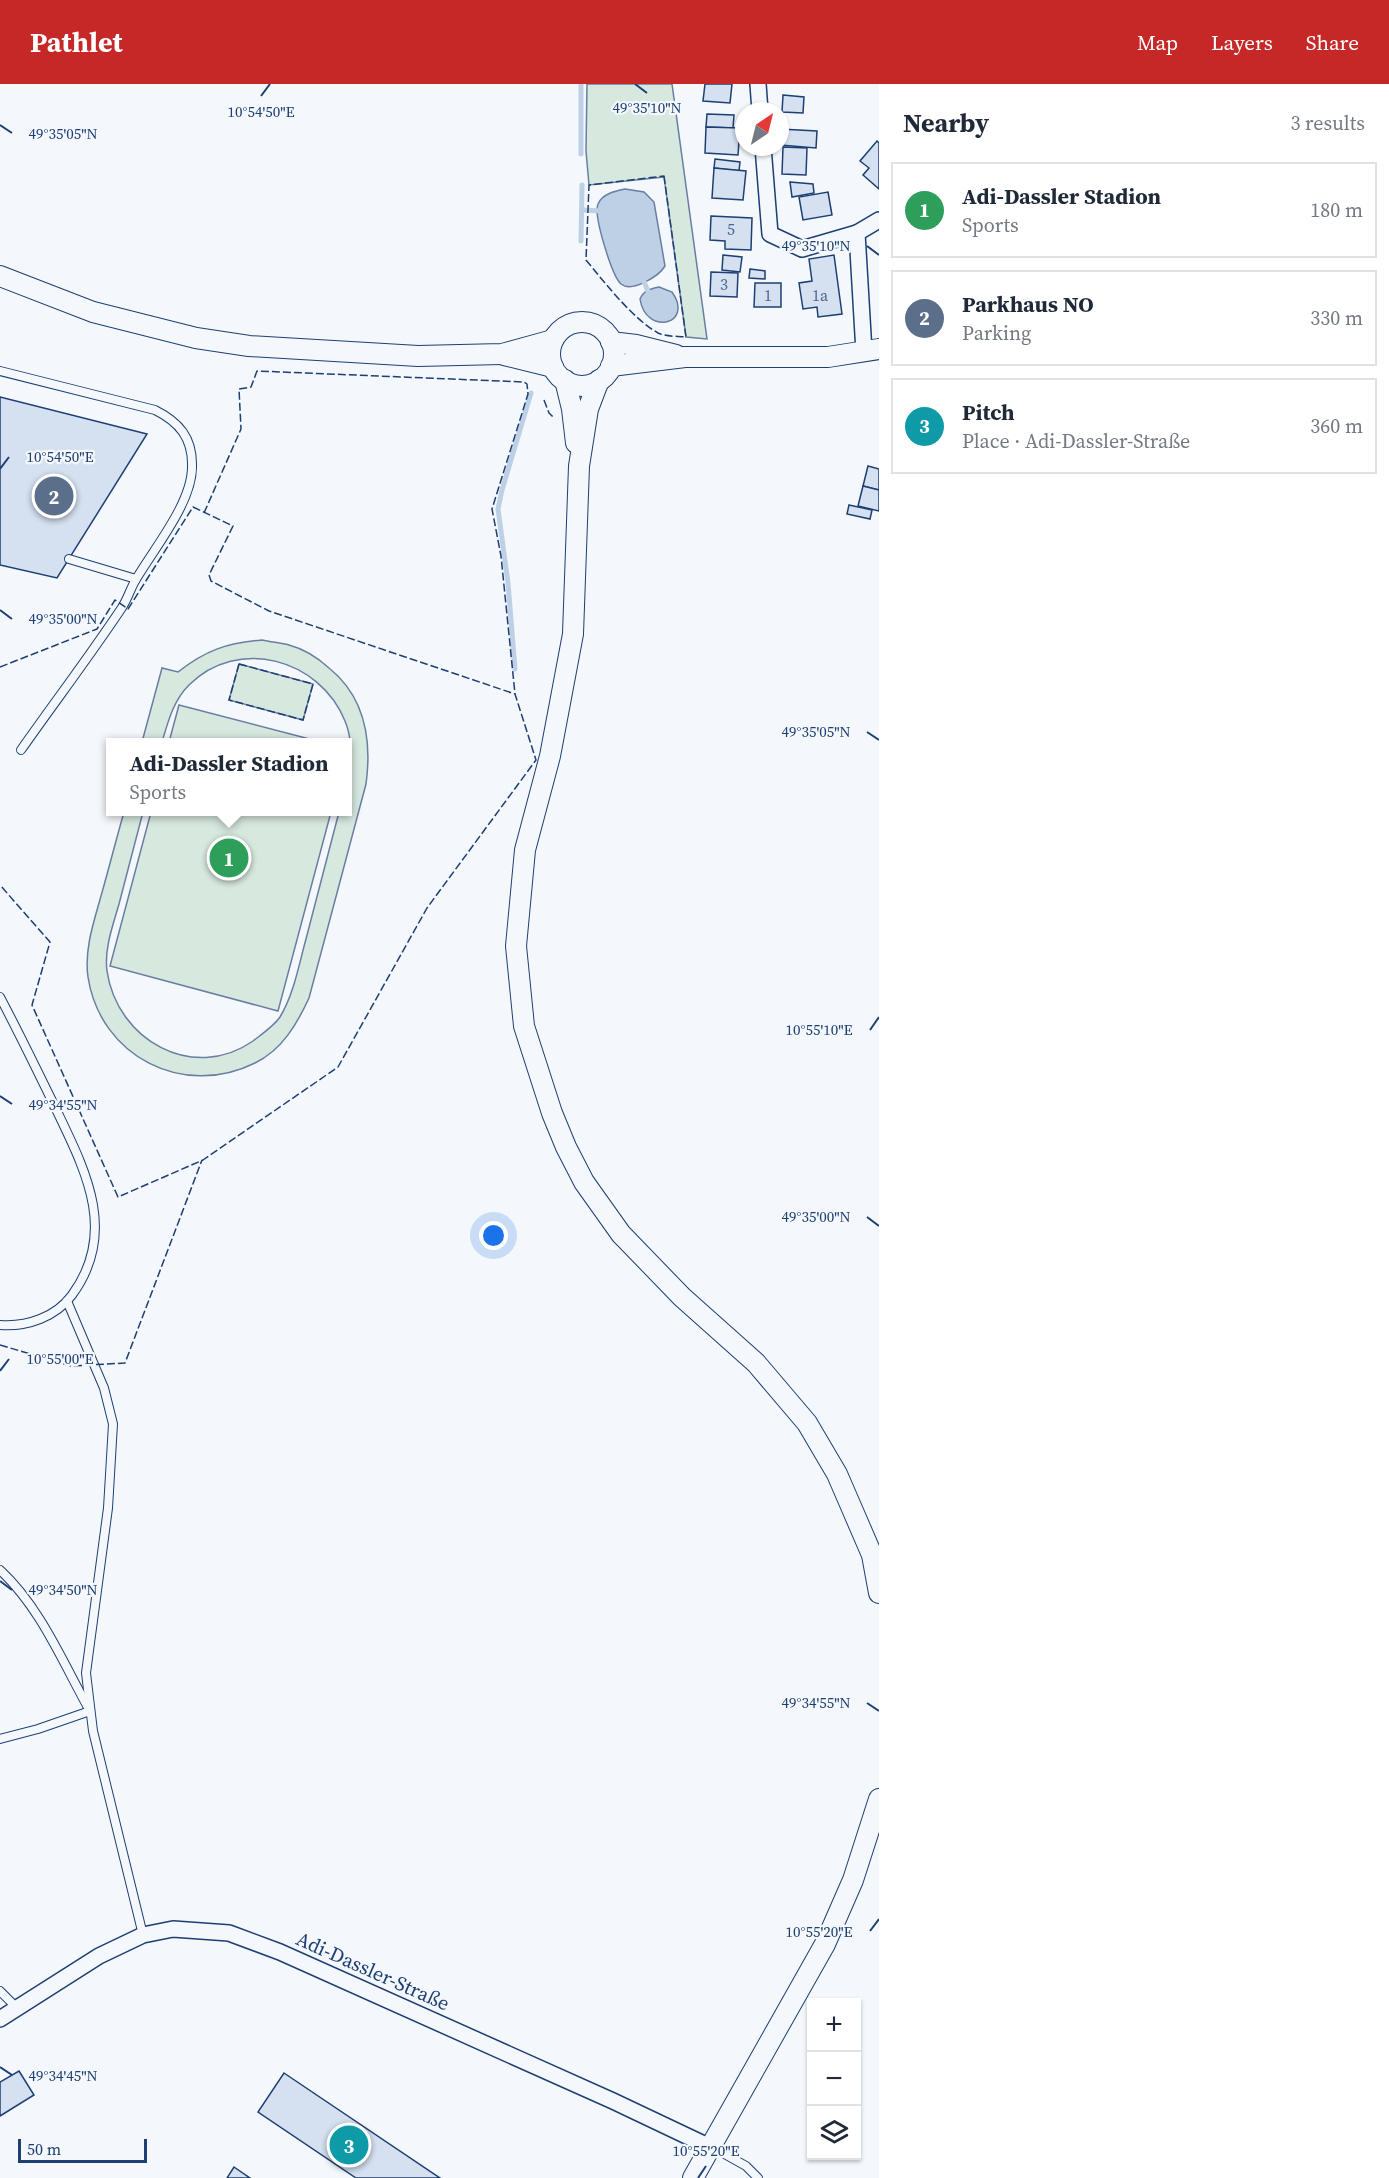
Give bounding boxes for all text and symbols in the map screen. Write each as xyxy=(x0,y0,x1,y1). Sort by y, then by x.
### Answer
text: Pathlet xyxy=(30,23,123,61)
text: Map xyxy=(1137,28,1178,57)
text: Layers xyxy=(1211,28,1273,57)
text: Share xyxy=(1306,28,1359,57)
text: 49°35'10"N xyxy=(612,97,682,118)
text: 10°54'50"E xyxy=(227,101,295,122)
north arrow xyxy=(735,102,789,156)
text: Nearby xyxy=(903,105,989,141)
text: 3 results xyxy=(1290,109,1365,137)
text: 49°35'05"N xyxy=(28,123,98,144)
text: Adi-Dassler Stadion xyxy=(962,181,1161,211)
text: 1 xyxy=(919,196,930,224)
text: 180 m xyxy=(1310,196,1363,224)
text: Sports xyxy=(962,211,1019,239)
house number: 5 xyxy=(727,218,735,240)
text: 49°35'10"N xyxy=(781,235,851,256)
house number: 3 xyxy=(720,273,728,295)
house number: 1 xyxy=(764,284,772,306)
house number: 1a xyxy=(812,284,829,306)
text: Parkhaus NO xyxy=(962,289,1094,319)
text: 2 xyxy=(919,304,930,332)
text: 330 m xyxy=(1310,304,1363,332)
text: Parking xyxy=(962,319,1031,347)
text: Pitch xyxy=(962,397,1015,427)
text: 3 xyxy=(919,412,930,440)
text: 360 m xyxy=(1310,412,1363,440)
text: Place · Adi-Dassler-Straße xyxy=(962,427,1190,455)
text: 10°54'50"E xyxy=(26,446,94,467)
pin: 2 xyxy=(34,474,74,518)
text: 49°35'00"N xyxy=(28,608,98,629)
text: 49°35'05"N xyxy=(781,721,851,742)
popup xyxy=(106,738,352,816)
text: Adi-Dassler Stadion xyxy=(129,748,329,778)
text: Sports xyxy=(129,778,186,806)
pin: 1 xyxy=(210,836,248,880)
text: 10°55'10"E xyxy=(785,1019,853,1040)
text: 49°34'55"N xyxy=(28,1094,98,1115)
text: 49°35'00"N xyxy=(781,1206,851,1227)
your location xyxy=(479,1221,508,1250)
text: 10°55'00"E xyxy=(26,1348,94,1369)
text: 49°34'50"N xyxy=(28,1579,98,1600)
text: 49°34'55"N xyxy=(781,1692,851,1713)
text: 10°55'20"E xyxy=(785,1921,853,1942)
street label: Adi-Dassler-Straße xyxy=(292,1925,454,2017)
map controls xyxy=(807,1998,861,2160)
button: + xyxy=(807,1998,861,2052)
button: − xyxy=(807,2052,861,2106)
text: 49°34'45"N xyxy=(28,2065,98,2086)
button: layers xyxy=(807,2106,861,2160)
pin: 3 xyxy=(330,2122,368,2168)
scale bar xyxy=(18,2136,147,2164)
text: 50 m xyxy=(27,2138,61,2160)
text: 10°55'20"E xyxy=(672,2140,740,2161)

